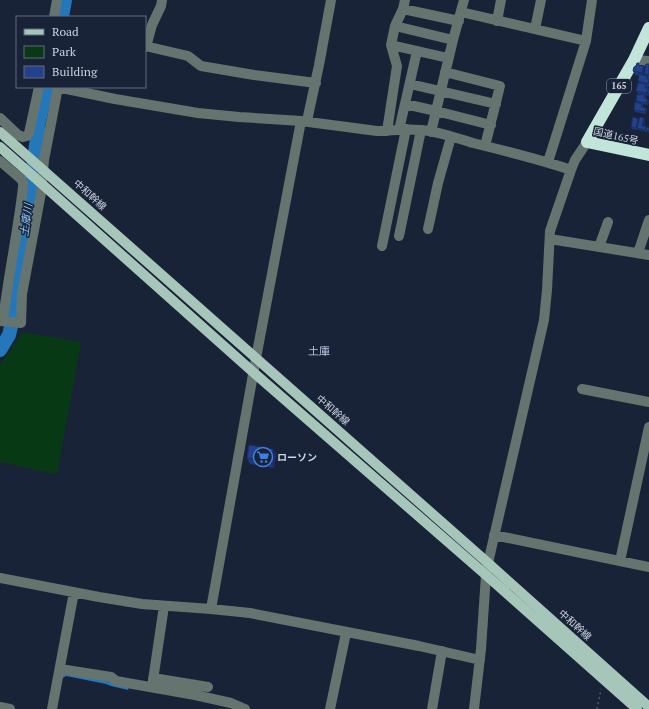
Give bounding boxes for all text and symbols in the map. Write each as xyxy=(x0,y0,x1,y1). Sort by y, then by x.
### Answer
legend xyxy=(16,16,146,88)
text: Road xyxy=(52,24,79,39)
text: Park xyxy=(52,44,77,59)
text: Building xyxy=(52,64,98,79)
road number: 165 xyxy=(607,79,631,93)
street label: 国道165号 xyxy=(592,124,640,148)
street label: 中和幹線 xyxy=(71,177,109,213)
water label: 土庫川 xyxy=(17,202,35,237)
district label: 土庫 xyxy=(308,344,330,358)
street label: 中和幹線 xyxy=(314,392,352,428)
supermarket icon: ローソン xyxy=(252,446,274,468)
place label: ローソン xyxy=(277,451,317,464)
street label: 中和幹線 xyxy=(556,607,594,643)

